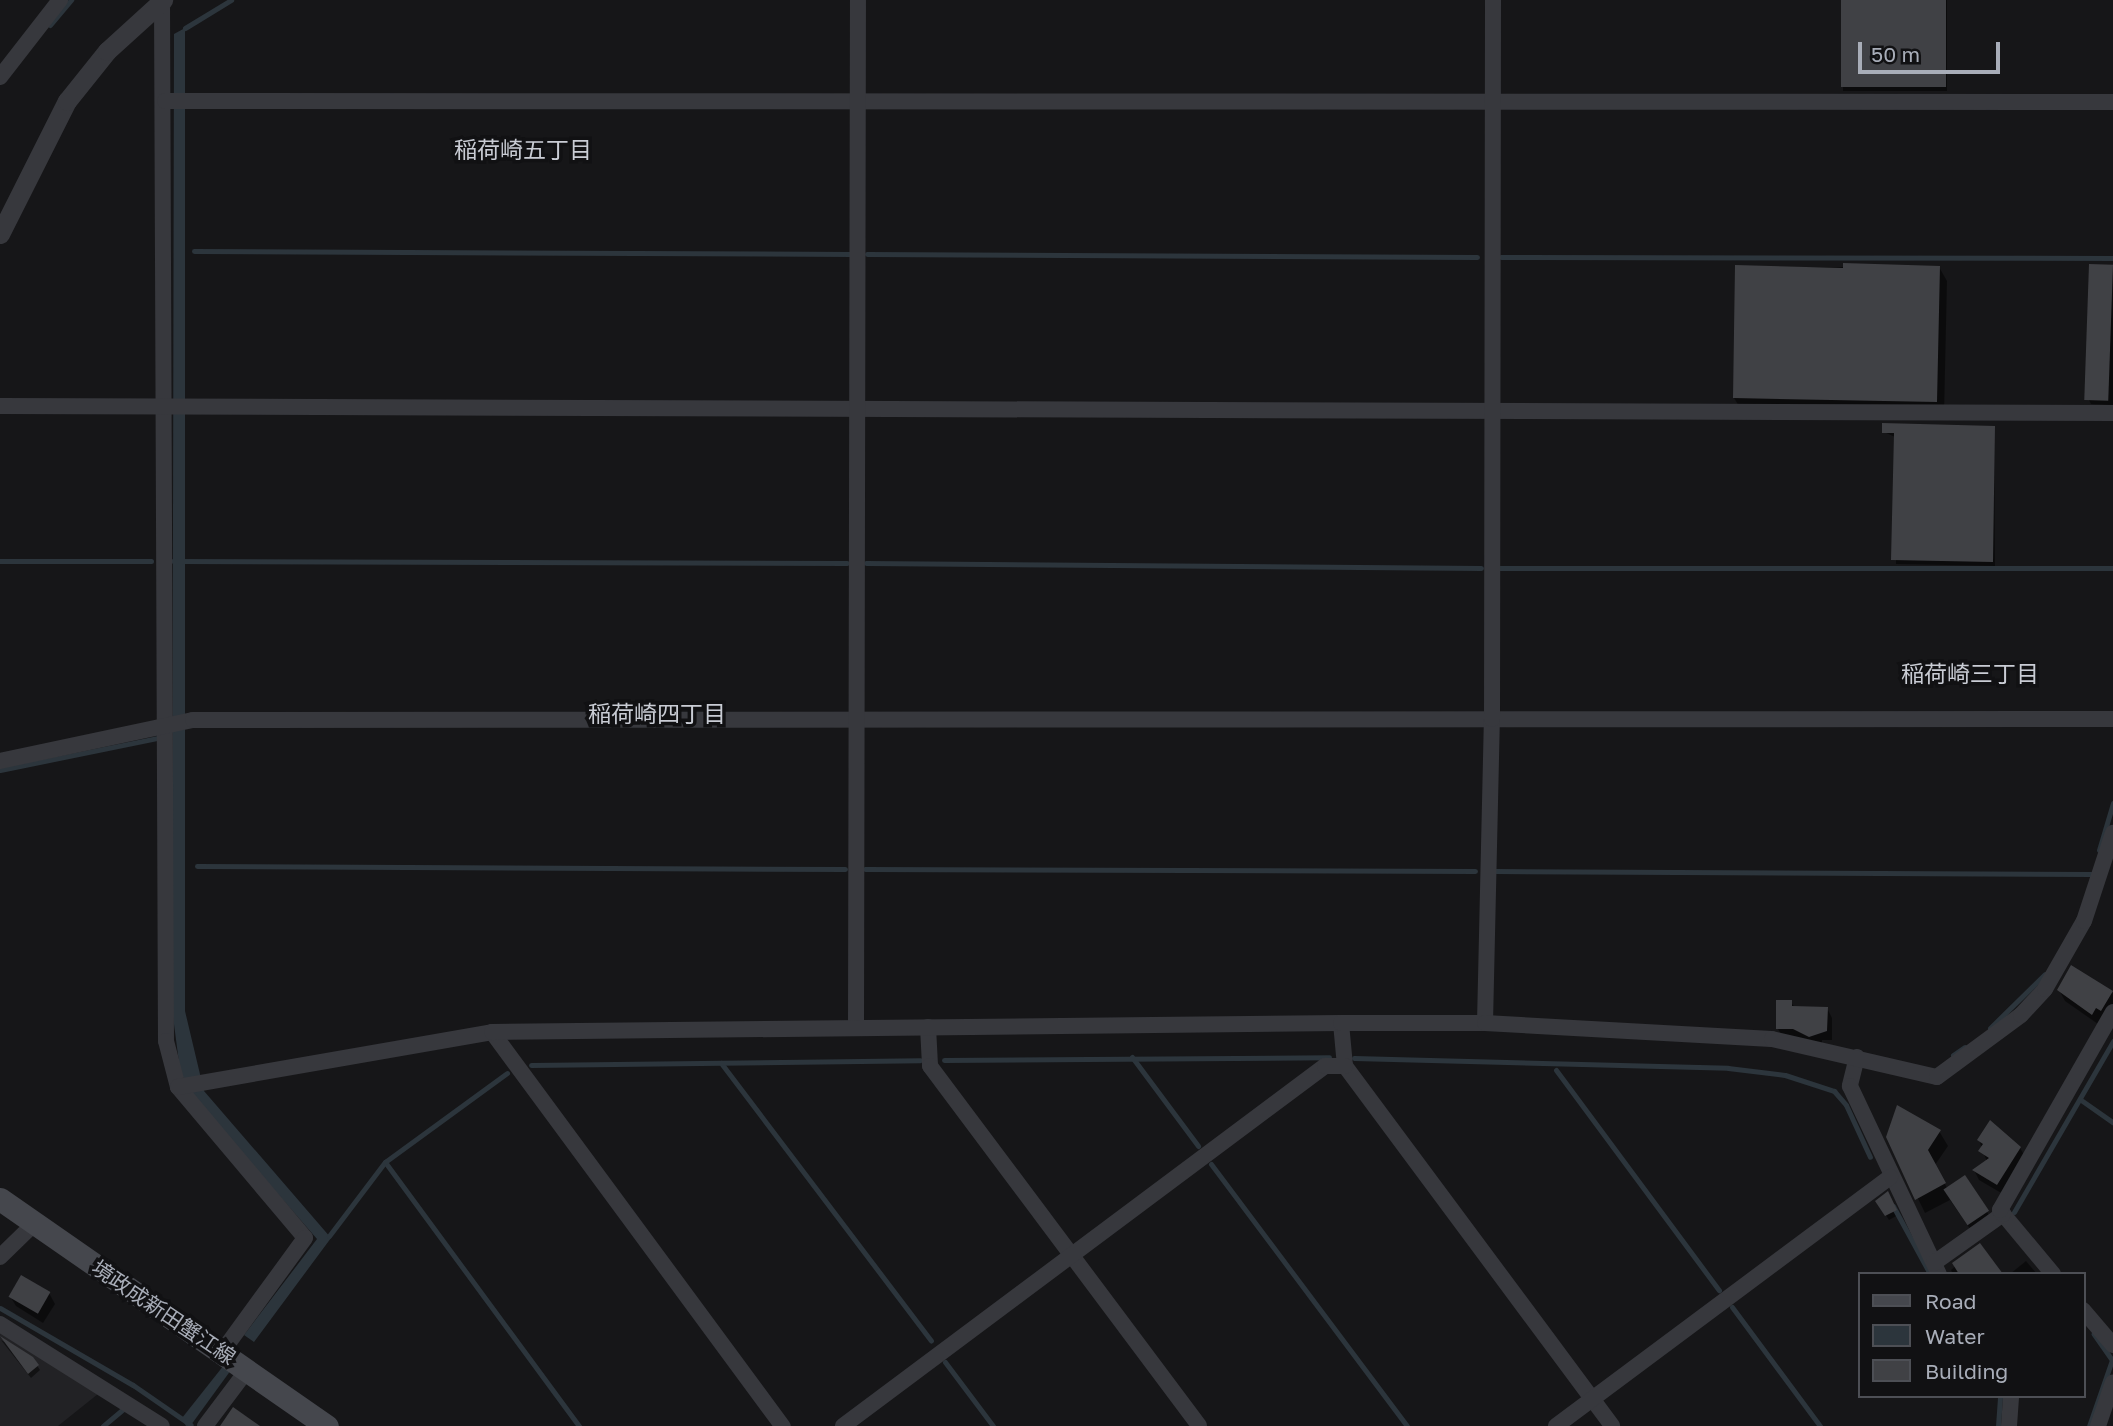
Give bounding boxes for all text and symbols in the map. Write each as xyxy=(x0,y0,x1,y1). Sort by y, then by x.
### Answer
scale bar xyxy=(1861,28,2003,72)
text: 50 m xyxy=(1871,41,1920,67)
district label: 稲荷崎五丁目 xyxy=(454,135,592,163)
district label: 稲荷崎三丁目 xyxy=(1901,659,2039,687)
district label: 稲荷崎四丁目 xyxy=(588,699,726,727)
street label: 境政成新田蟹江線 xyxy=(87,1255,241,1369)
legend xyxy=(1857,1272,2085,1398)
text: Road xyxy=(1925,1288,1976,1314)
text: Water xyxy=(1925,1323,1985,1349)
text: Building xyxy=(1925,1358,2008,1384)

